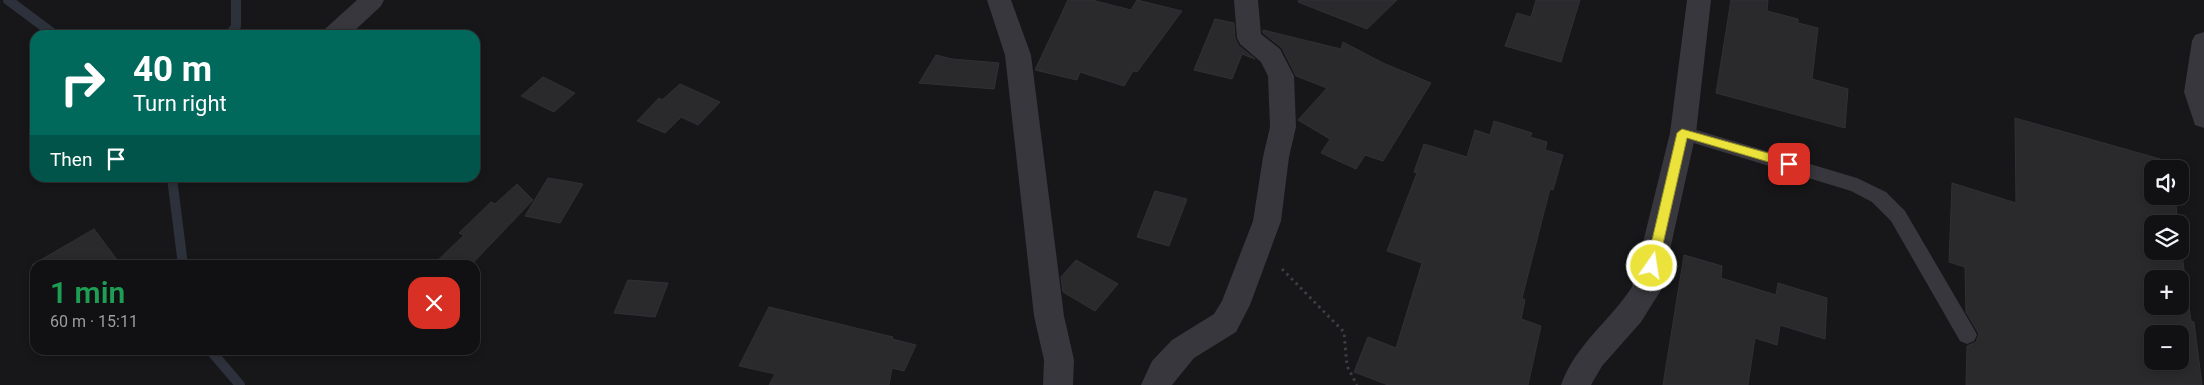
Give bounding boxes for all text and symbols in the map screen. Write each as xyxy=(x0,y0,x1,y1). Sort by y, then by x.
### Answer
text: 40 m xyxy=(133,49,212,90)
icon: right xyxy=(50,50,115,115)
text: Turn right xyxy=(133,91,227,116)
pin xyxy=(1768,143,1810,185)
icon: arrive xyxy=(102,145,130,173)
text: Then xyxy=(50,148,92,171)
icon: arrive xyxy=(1775,150,1803,178)
map controls xyxy=(2144,160,2189,370)
button: sound xyxy=(2144,160,2189,205)
button: layers xyxy=(2144,215,2189,260)
position arrow xyxy=(1625,239,1677,291)
button: + xyxy=(2144,270,2189,315)
text: 1 min xyxy=(50,275,125,310)
button: close xyxy=(408,277,460,329)
text: 60 m · 15:11 xyxy=(50,312,138,331)
button: − xyxy=(2144,325,2189,370)

